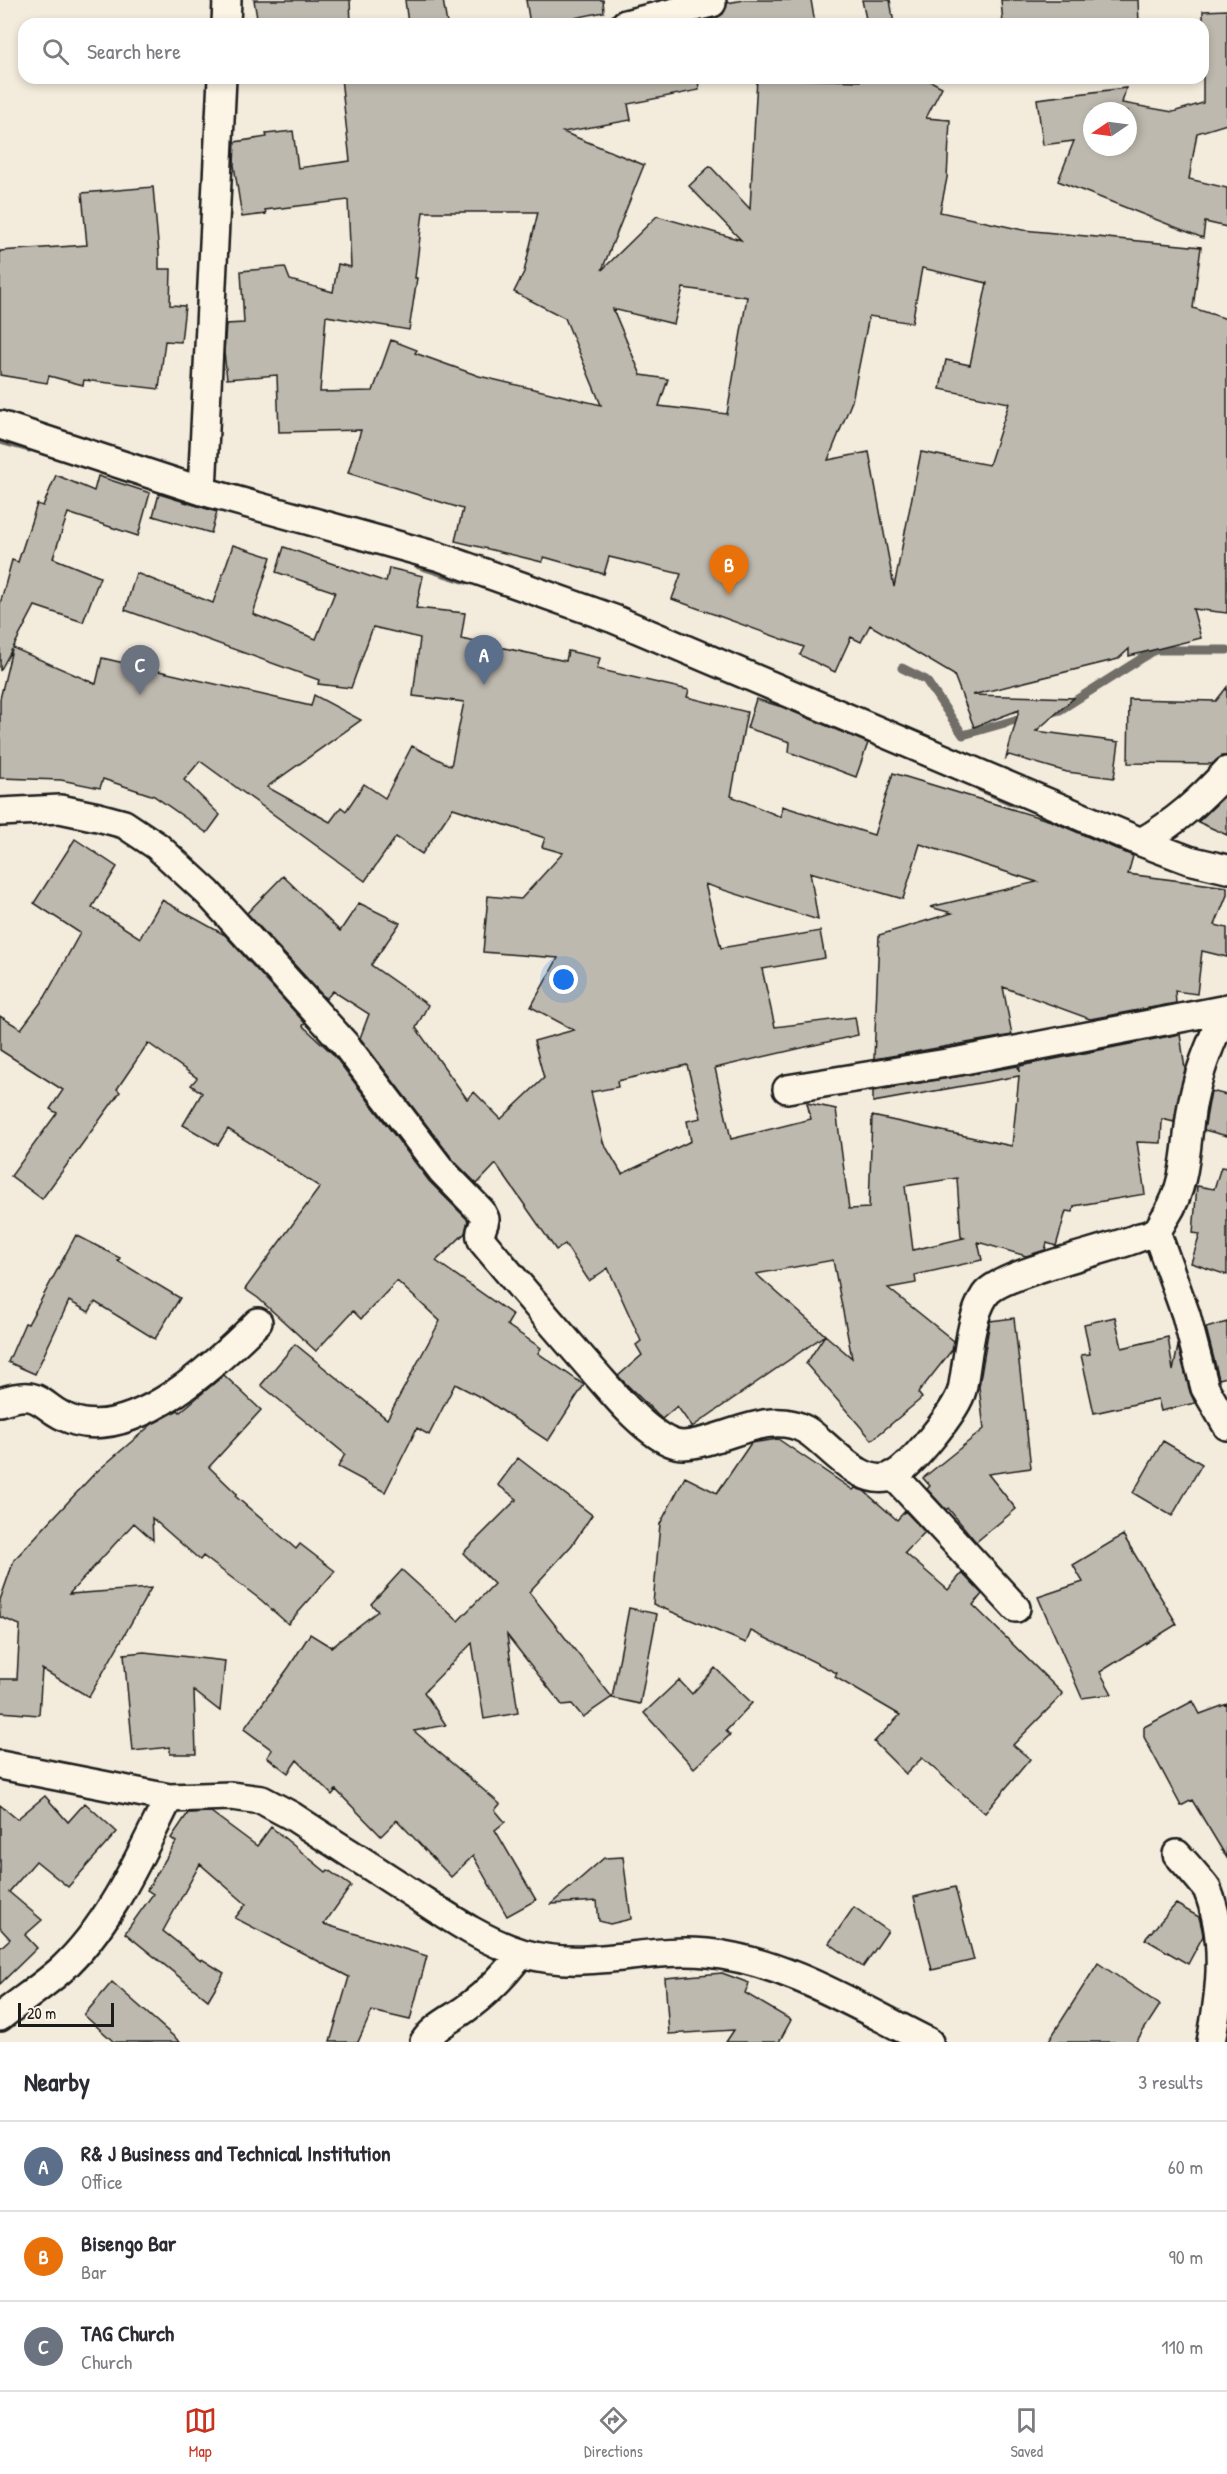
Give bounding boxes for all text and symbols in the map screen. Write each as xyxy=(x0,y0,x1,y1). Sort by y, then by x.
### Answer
search box xyxy=(18,18,1209,84)
icon: search xyxy=(39,35,72,68)
text: Search here xyxy=(87,36,181,66)
north arrow xyxy=(1083,102,1137,156)
pin: B xyxy=(710,546,748,595)
pin: A xyxy=(464,636,504,685)
pin: C xyxy=(120,646,160,695)
your location xyxy=(549,965,578,994)
scale bar xyxy=(18,2000,114,2028)
text: 20 m xyxy=(27,2002,56,2024)
text: Nearby xyxy=(24,2064,90,2099)
text: 3 results xyxy=(1138,2068,1203,2095)
text: R& J Business and Technical Institution xyxy=(81,2138,391,2168)
text: A xyxy=(39,2153,48,2180)
text: 60 m xyxy=(1168,2153,1203,2180)
text: Office xyxy=(81,2168,123,2195)
text: Bisengo Bar xyxy=(81,2228,176,2258)
text: B xyxy=(38,2243,49,2270)
text: 90 m xyxy=(1169,2243,1203,2270)
text: Bar xyxy=(81,2258,107,2285)
text: TAG Church xyxy=(81,2318,174,2348)
text: C xyxy=(38,2333,49,2360)
text: 110 m xyxy=(1161,2333,1203,2360)
text: Church xyxy=(81,2348,132,2375)
tab: Map xyxy=(184,2404,217,2462)
tab: Directions xyxy=(584,2404,643,2462)
tab: Saved xyxy=(1010,2404,1043,2462)

